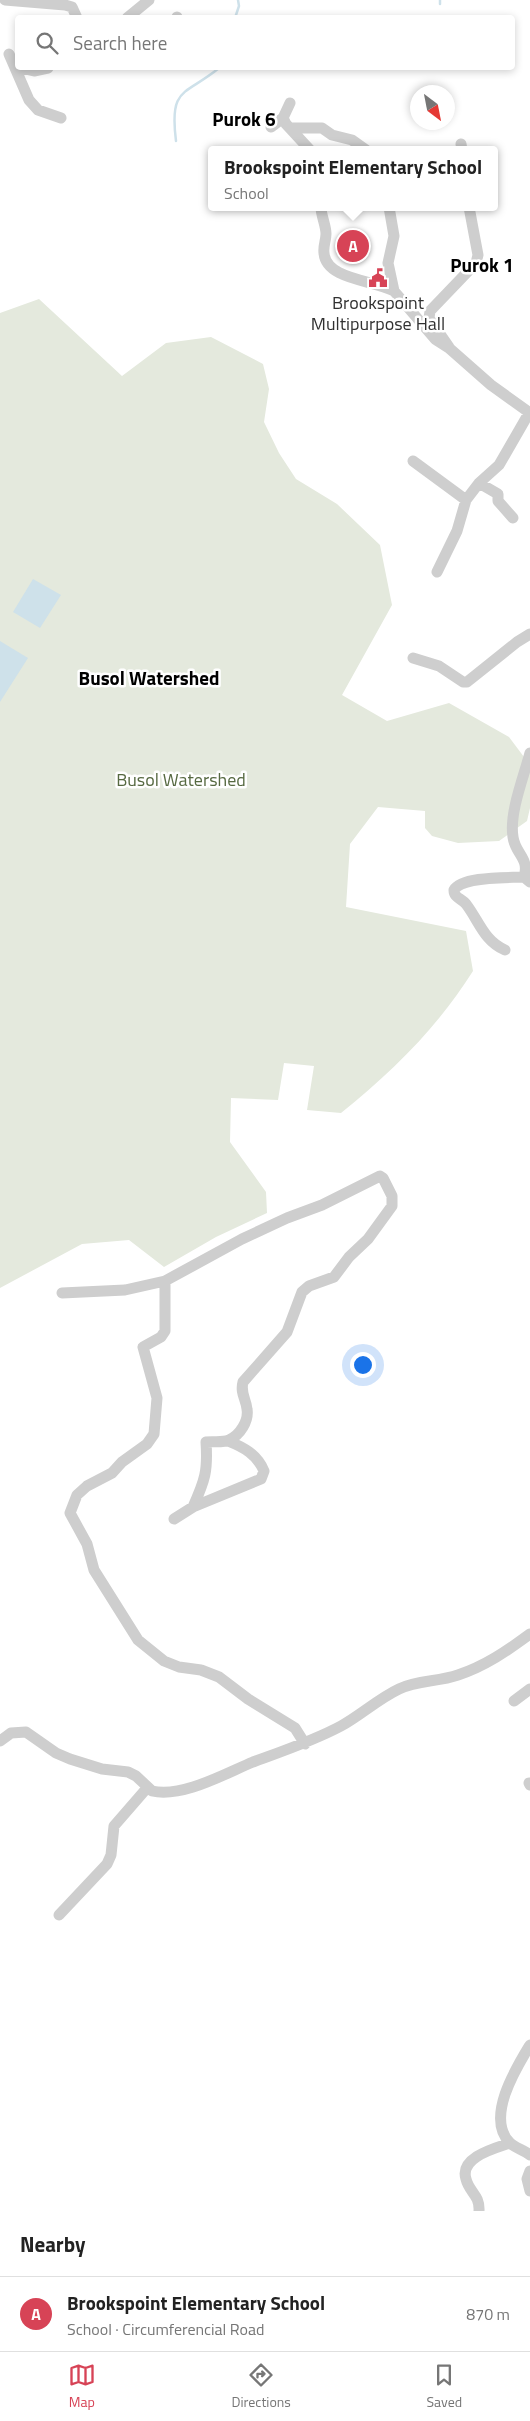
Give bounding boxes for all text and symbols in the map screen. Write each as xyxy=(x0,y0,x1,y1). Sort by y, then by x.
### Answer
search box xyxy=(15,15,515,70)
text: Search here xyxy=(73,28,167,57)
icon: search xyxy=(33,29,61,57)
north arrow xyxy=(410,85,455,130)
district label: Purok 6 xyxy=(212,104,276,133)
popup xyxy=(208,146,498,211)
text: Brookspoint Elementary School xyxy=(224,152,482,181)
text: School xyxy=(224,181,269,205)
pin: A xyxy=(337,227,369,265)
district label: Purok 1 xyxy=(450,250,514,279)
public building icon: Brookspoint Multipurpose Hall xyxy=(367,267,389,289)
place label: Brookspoint Multipurpose Hall xyxy=(311,289,445,337)
district label: Busol Watershed xyxy=(79,663,219,692)
park label: Busol Watershed xyxy=(116,766,246,793)
your location xyxy=(350,1352,376,1378)
text: Nearby xyxy=(20,2228,85,2260)
text: Brookspoint Elementary School xyxy=(67,2288,325,2317)
text: A xyxy=(31,2302,41,2326)
text: 870 m xyxy=(466,2302,510,2326)
text: School · Circumferencial Road xyxy=(67,2317,264,2341)
tab: Map xyxy=(68,2361,96,2412)
tab: Directions xyxy=(231,2361,291,2412)
tab: Saved xyxy=(427,2361,462,2412)

